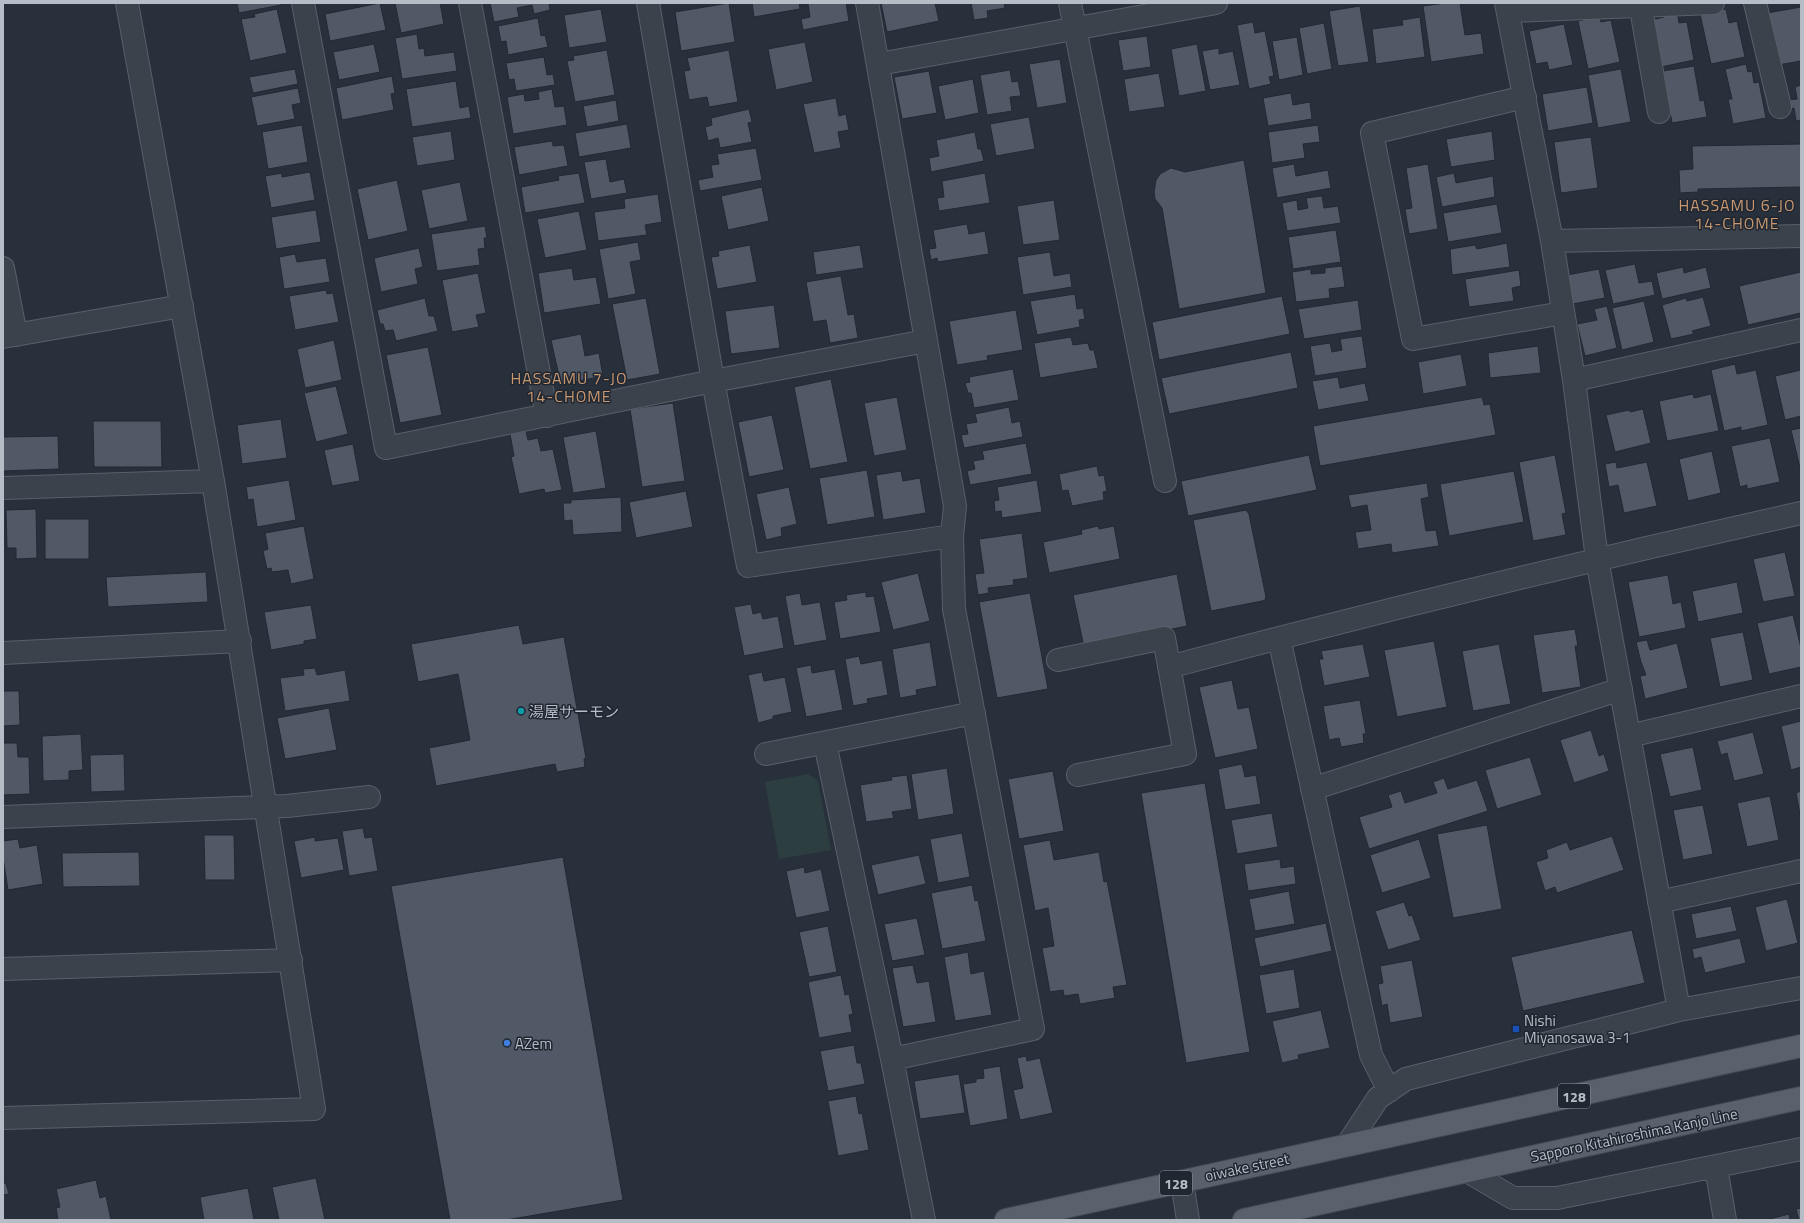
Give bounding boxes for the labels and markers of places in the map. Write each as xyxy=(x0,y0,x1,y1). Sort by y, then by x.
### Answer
place label: 湯屋サーモン xyxy=(529,700,619,723)
marker: 湯屋サーモン xyxy=(516,706,526,716)
place label: Nishi Miyanosawa 3-1 xyxy=(1524,1009,1631,1049)
marker: Nishi Miyanosawa 3-1 xyxy=(1511,1024,1521,1034)
place label: AZem xyxy=(515,1032,552,1055)
marker: AZem xyxy=(502,1038,512,1048)

